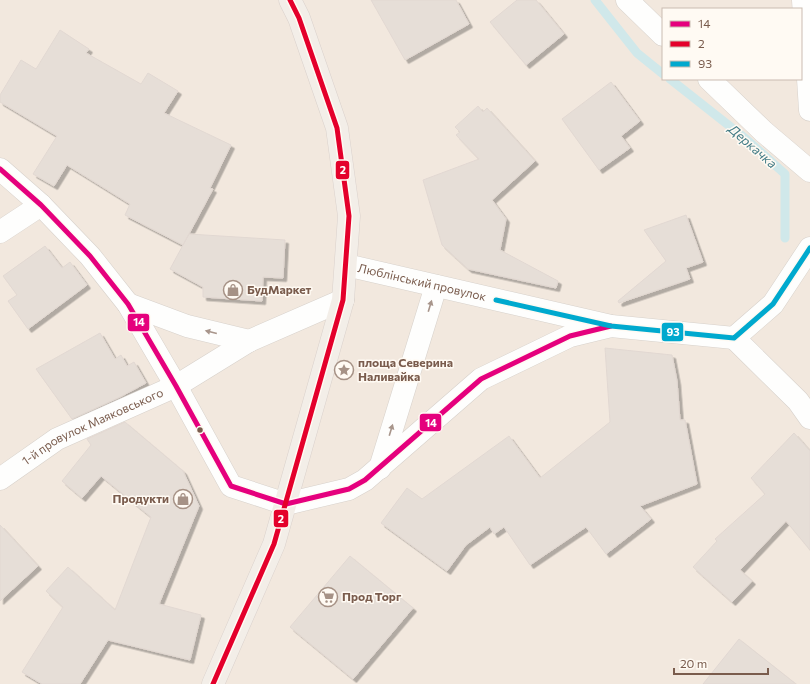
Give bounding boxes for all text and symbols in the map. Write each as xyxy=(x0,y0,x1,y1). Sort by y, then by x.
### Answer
legend xyxy=(662,8,802,80)
text: 14 xyxy=(698,16,710,30)
text: 2 xyxy=(698,36,705,50)
text: 93 xyxy=(698,56,712,70)
water label: Деркачка xyxy=(725,120,781,172)
line badge: 2 xyxy=(335,160,350,180)
text: 2 xyxy=(340,163,346,176)
street label: Люблінський провулок xyxy=(357,260,488,303)
shop icon: БудМаркет xyxy=(222,279,244,301)
place label: БудМаркет xyxy=(247,282,312,296)
one-way arrow xyxy=(427,300,433,312)
line badge: 14 xyxy=(127,313,150,332)
text: 14 xyxy=(133,315,145,328)
line badge: 93 xyxy=(661,322,684,342)
text: 93 xyxy=(666,325,680,338)
one-way arrow xyxy=(204,329,216,335)
place label: площа Северина Наливайка xyxy=(358,355,453,383)
place icon: площа Северина Наливайка xyxy=(333,359,355,381)
street label: 1-й провулок Маяковського xyxy=(19,385,165,468)
line badge: 14 xyxy=(419,413,442,432)
text: 14 xyxy=(425,416,437,429)
one-way arrow xyxy=(389,424,395,436)
unlabelled marker xyxy=(195,425,205,435)
shop icon: Продукти xyxy=(172,488,194,510)
place label: Продукти xyxy=(112,491,169,505)
line badge: 2 xyxy=(273,509,289,528)
text: 2 xyxy=(278,512,284,525)
supermarket icon: Прод Торг xyxy=(317,586,339,608)
place label: Прод Торг xyxy=(342,589,402,603)
scale bar xyxy=(674,650,768,676)
text: 20 m xyxy=(680,656,707,670)

